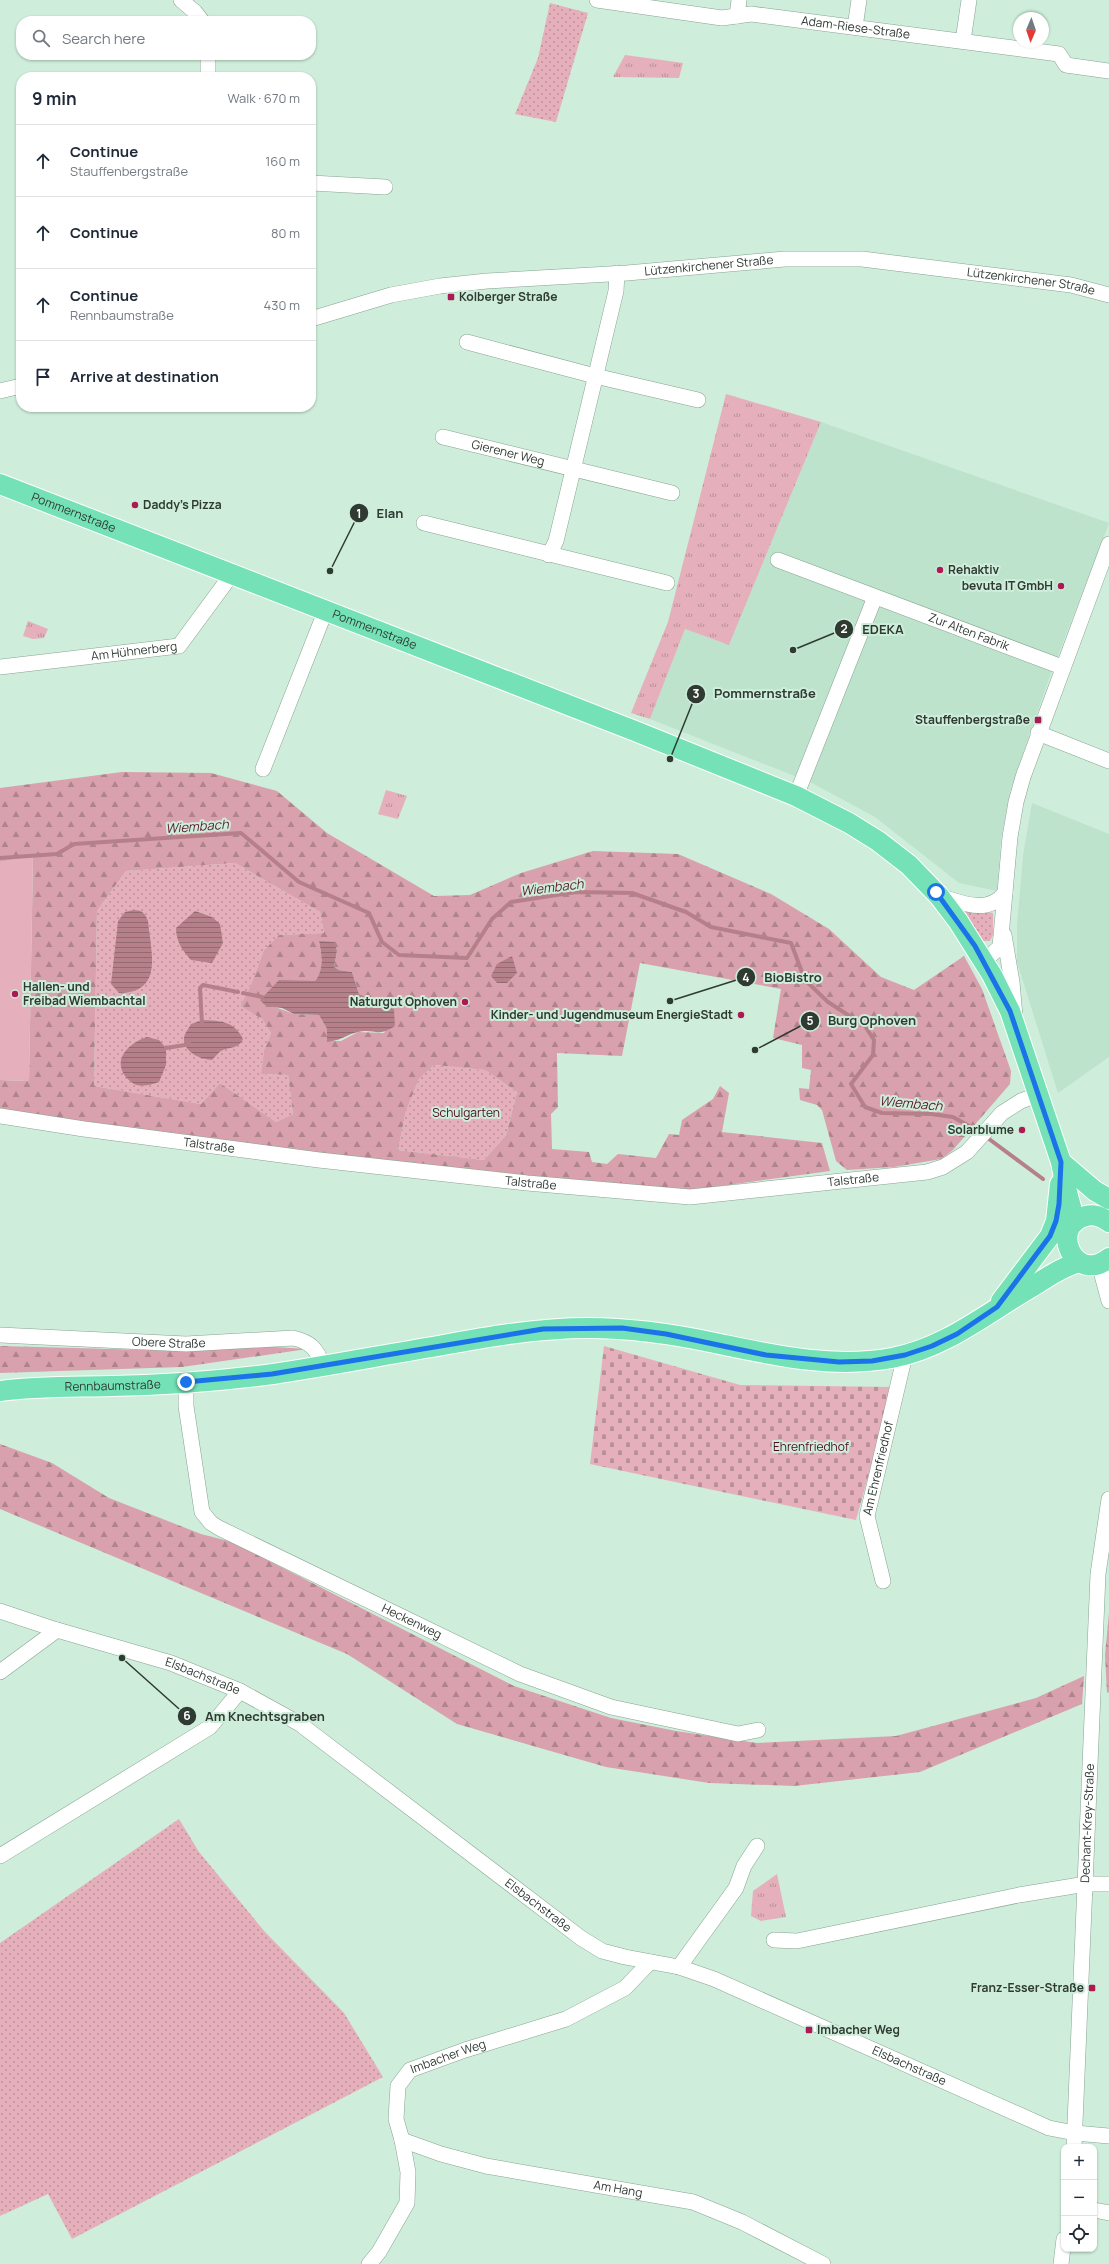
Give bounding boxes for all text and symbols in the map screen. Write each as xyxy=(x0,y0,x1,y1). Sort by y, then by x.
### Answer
street label: Adam-Riese-Straße xyxy=(800,12,911,43)
north arrow xyxy=(1013,12,1049,48)
search box xyxy=(16,16,316,60)
icon: search xyxy=(30,27,52,49)
text: Search here xyxy=(62,28,145,49)
text: 9 min xyxy=(32,87,77,110)
text: Walk · 670 m xyxy=(227,89,300,107)
text: Continue xyxy=(70,141,138,162)
icon: ahead xyxy=(32,150,54,172)
text: 160 m xyxy=(265,152,300,170)
text: Stauffenbergstraße xyxy=(70,162,188,180)
icon: ahead xyxy=(32,222,54,244)
text: Continue xyxy=(70,222,138,243)
text: 80 m xyxy=(271,224,300,242)
street label: Lützenkirchener Straße xyxy=(643,251,774,279)
street label: Lützenkirchener Straße xyxy=(966,263,1097,299)
text: Continue xyxy=(70,285,138,306)
place label: Kolberger Straße xyxy=(459,288,558,305)
marker: Kolberger Straße xyxy=(446,292,456,302)
icon: ahead xyxy=(32,294,54,316)
text: 430 m xyxy=(264,296,300,314)
text: Rennbaumstraße xyxy=(70,306,174,324)
icon: arrive xyxy=(32,366,54,388)
text: Arrive at destination xyxy=(70,366,219,387)
street label: Gierener Weg xyxy=(470,435,547,470)
street label: Pommernstraße xyxy=(29,488,118,536)
place label: Daddy's Pizza xyxy=(143,496,222,513)
marker: Daddy's Pizza xyxy=(130,500,140,510)
callout: Elan xyxy=(349,501,412,526)
text: Elan xyxy=(377,504,403,522)
text: 1 xyxy=(356,505,362,522)
place label: Rehaktiv xyxy=(948,561,1000,578)
marker: Rehaktiv xyxy=(935,565,945,575)
place label: bevuta IT GmbH xyxy=(962,577,1053,594)
marker: bevuta IT GmbH xyxy=(1056,581,1066,591)
street label: Pommernstraße xyxy=(330,605,419,653)
street label: Zur Alten Fabrik xyxy=(926,608,1013,655)
callout: EDEKA xyxy=(834,617,912,642)
text: 2 xyxy=(840,620,848,637)
text: EDEKA xyxy=(862,620,904,638)
street label: Am Hühnerberg xyxy=(90,637,178,664)
callout: Pommernstraße xyxy=(686,681,824,706)
text: Pommernstraße xyxy=(714,684,816,702)
text: 3 xyxy=(693,685,700,702)
place label: Stauffenbergstraße xyxy=(915,711,1030,728)
marker: Stauffenbergstraße xyxy=(1033,715,1043,725)
water label: Wiembach xyxy=(165,815,230,837)
water label: Wiembach xyxy=(520,874,586,900)
route start xyxy=(927,883,945,901)
callout: BioBistro xyxy=(736,965,830,990)
text: BioBistro xyxy=(764,968,822,986)
text: 4 xyxy=(742,969,750,986)
place label: Hallen- und Freibad Wiembachtal xyxy=(23,978,146,1009)
marker: Hallen- und Freibad Wiembachtal xyxy=(10,989,20,999)
place label: Naturgut Ophoven xyxy=(350,993,457,1010)
marker: Naturgut Ophoven xyxy=(460,997,470,1007)
place label: Kinder- und Jugendmuseum EnergieStadt xyxy=(491,1006,733,1023)
callout: Burg Ophoven xyxy=(800,1008,924,1033)
marker: Kinder- und Jugendmuseum EnergieStadt xyxy=(736,1010,746,1020)
text: Burg Ophoven xyxy=(828,1011,916,1029)
text: 5 xyxy=(806,1012,814,1029)
water label: Wiembach xyxy=(879,1091,945,1115)
park label: Schulgarten xyxy=(432,1104,500,1121)
place label: Solarblume xyxy=(947,1121,1014,1138)
marker: Solarblume xyxy=(1017,1125,1027,1135)
street label: Talstraße xyxy=(182,1133,236,1157)
street label: Talstraße xyxy=(826,1168,880,1190)
street label: Talstraße xyxy=(504,1172,557,1194)
street label: Obere Straße xyxy=(132,1332,206,1352)
route end xyxy=(177,1373,195,1391)
street label: Rennbaumstraße xyxy=(65,1375,161,1395)
street label: Am Ehrenfriedhof xyxy=(858,1419,897,1517)
park label: Ehrenfriedhof xyxy=(773,1438,850,1455)
street label: Heckenweg xyxy=(379,1599,445,1643)
street label: Elsbachstraße xyxy=(163,1653,243,1698)
callout: Am Knechtsgraben xyxy=(177,1704,333,1729)
text: 6 xyxy=(183,1707,191,1724)
text: Am Knechtsgraben xyxy=(205,1707,325,1725)
street label: Dechant-Krey-Straße xyxy=(1076,1763,1098,1883)
street label: Elsbachstraße xyxy=(502,1874,575,1936)
place label: Franz-Esser-Straße xyxy=(971,1979,1084,1996)
marker: Franz-Esser-Straße xyxy=(1087,1983,1097,1993)
place label: Imbacher Weg xyxy=(817,2021,900,2038)
marker: Imbacher Weg xyxy=(804,2025,814,2035)
street label: Imbacher Weg xyxy=(408,2035,488,2077)
street label: Elsbachstraße xyxy=(870,2041,949,2089)
map controls xyxy=(1061,2144,1097,2252)
button: + xyxy=(1061,2144,1097,2180)
street label: Am Hang xyxy=(592,2176,644,2201)
button: − xyxy=(1061,2180,1097,2216)
button: locate xyxy=(1061,2216,1097,2252)

